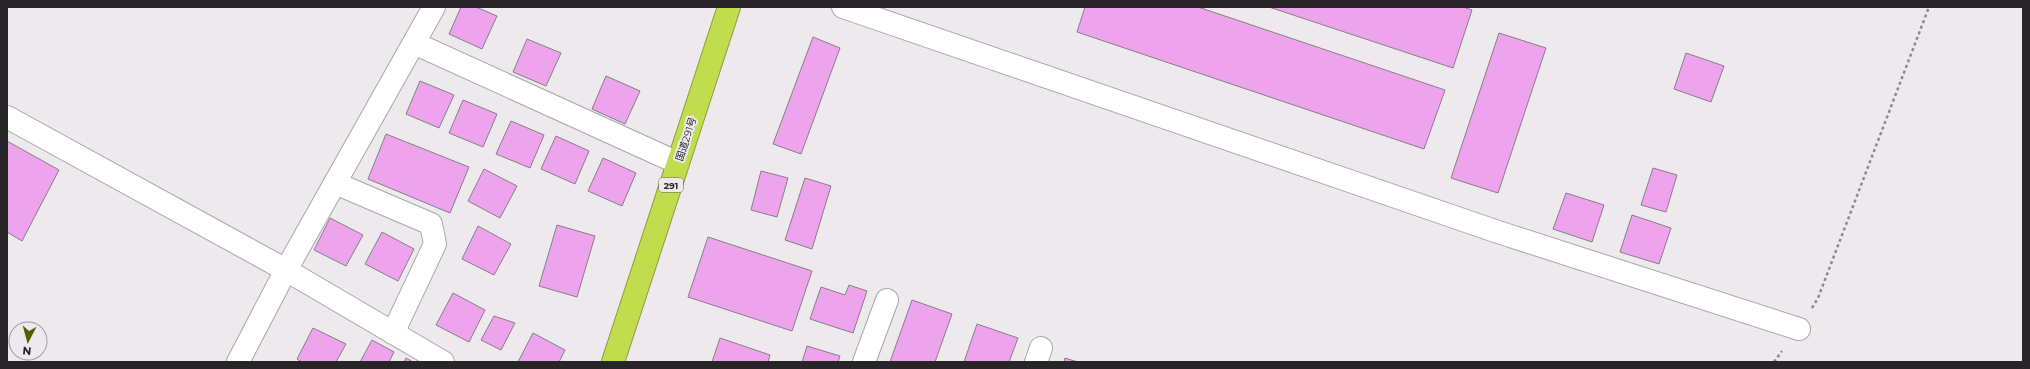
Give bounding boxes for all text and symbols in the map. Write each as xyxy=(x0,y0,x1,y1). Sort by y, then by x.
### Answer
street label: 国道291号 xyxy=(673,115,699,163)
road number: 291 xyxy=(659,178,683,192)
north arrow xyxy=(8,321,48,361)
text: N xyxy=(22,344,32,358)

